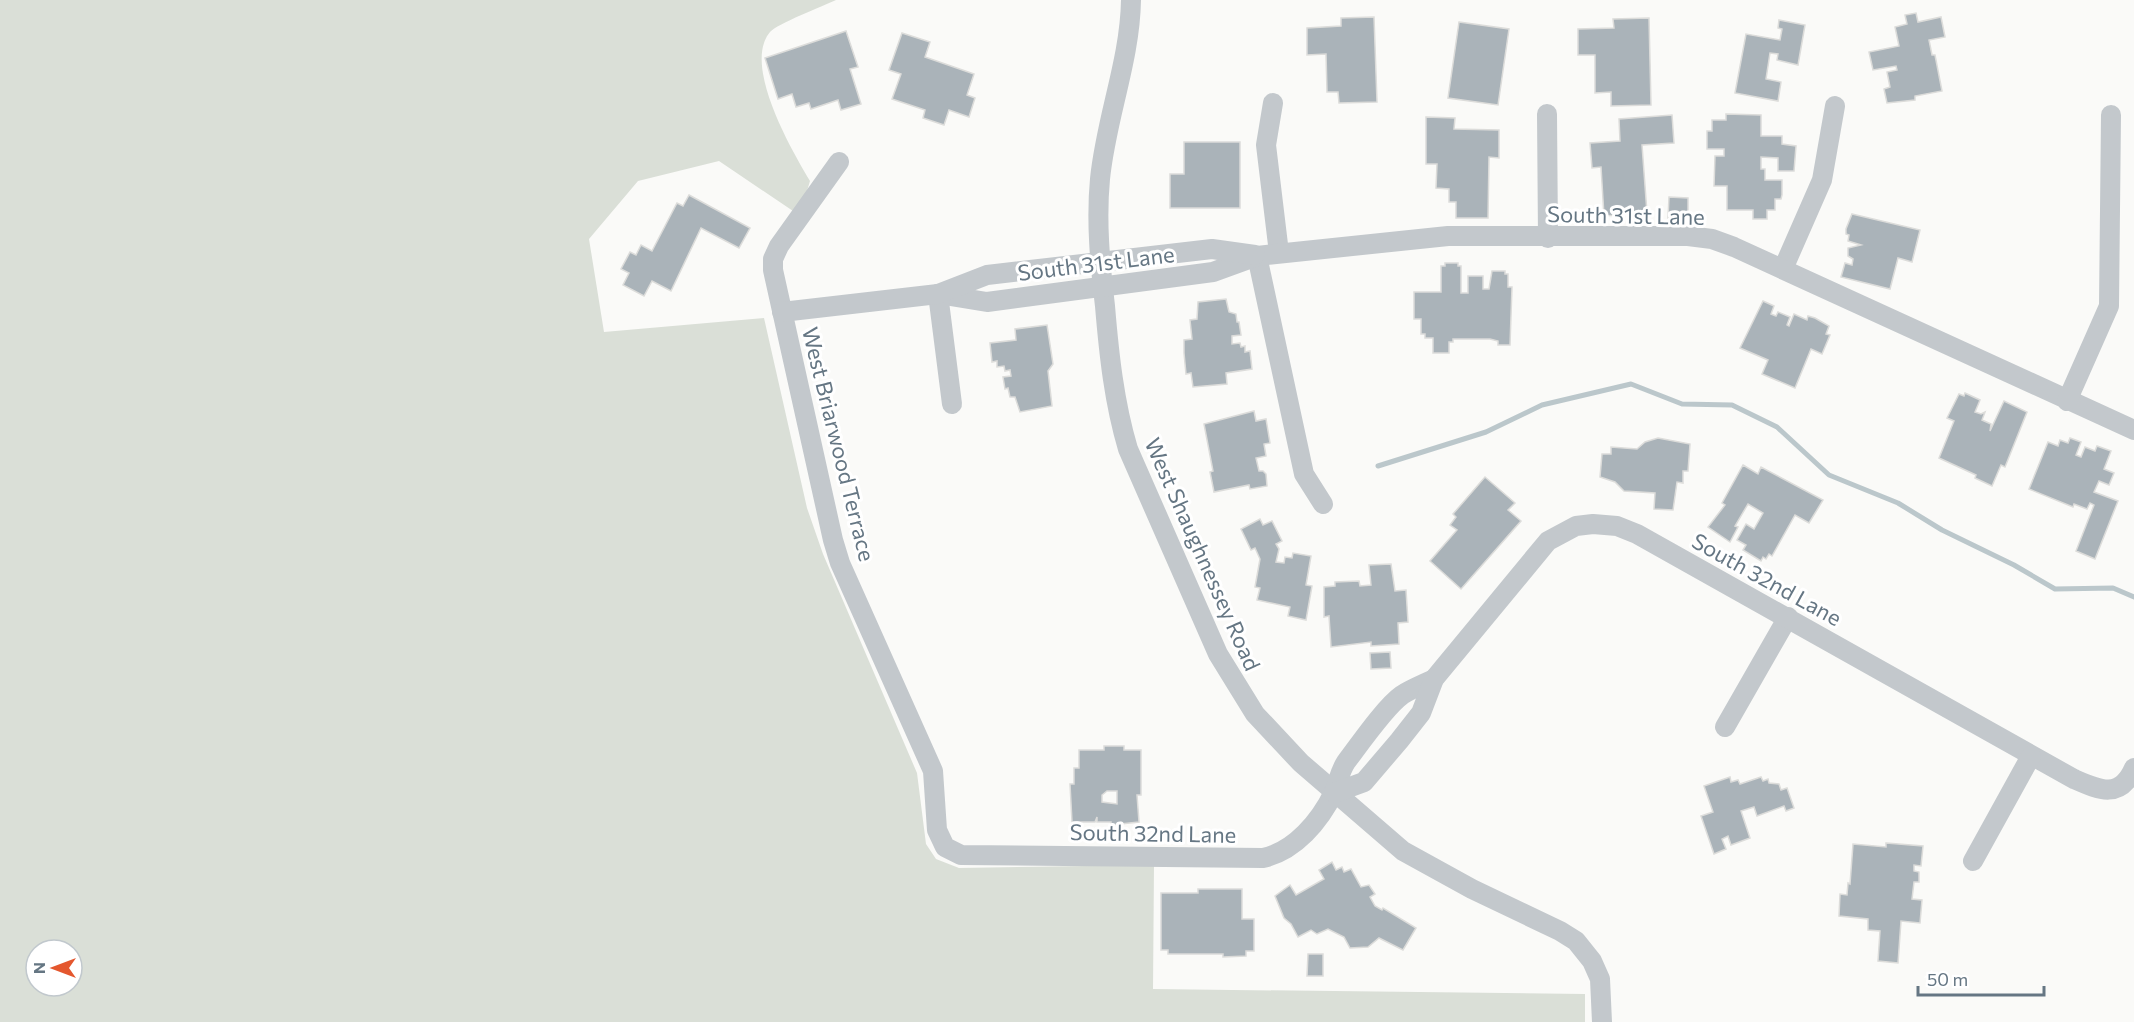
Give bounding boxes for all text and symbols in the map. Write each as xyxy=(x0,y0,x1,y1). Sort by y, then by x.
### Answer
street label: South 31st Lane xyxy=(1547,200,1705,230)
street label: South 31st Lane xyxy=(1016,240,1176,286)
street label: West Briarwood Terrace xyxy=(797,324,881,564)
street label: West Shaughnessey Road xyxy=(1139,433,1267,675)
street label: South 32nd Lane xyxy=(1688,527,1846,631)
street label: South 32nd Lane xyxy=(1069,818,1237,848)
north arrow xyxy=(24,938,84,998)
scale bar xyxy=(1918,959,2044,997)
text: N xyxy=(29,962,48,974)
text: 50 m xyxy=(1927,968,1968,990)

